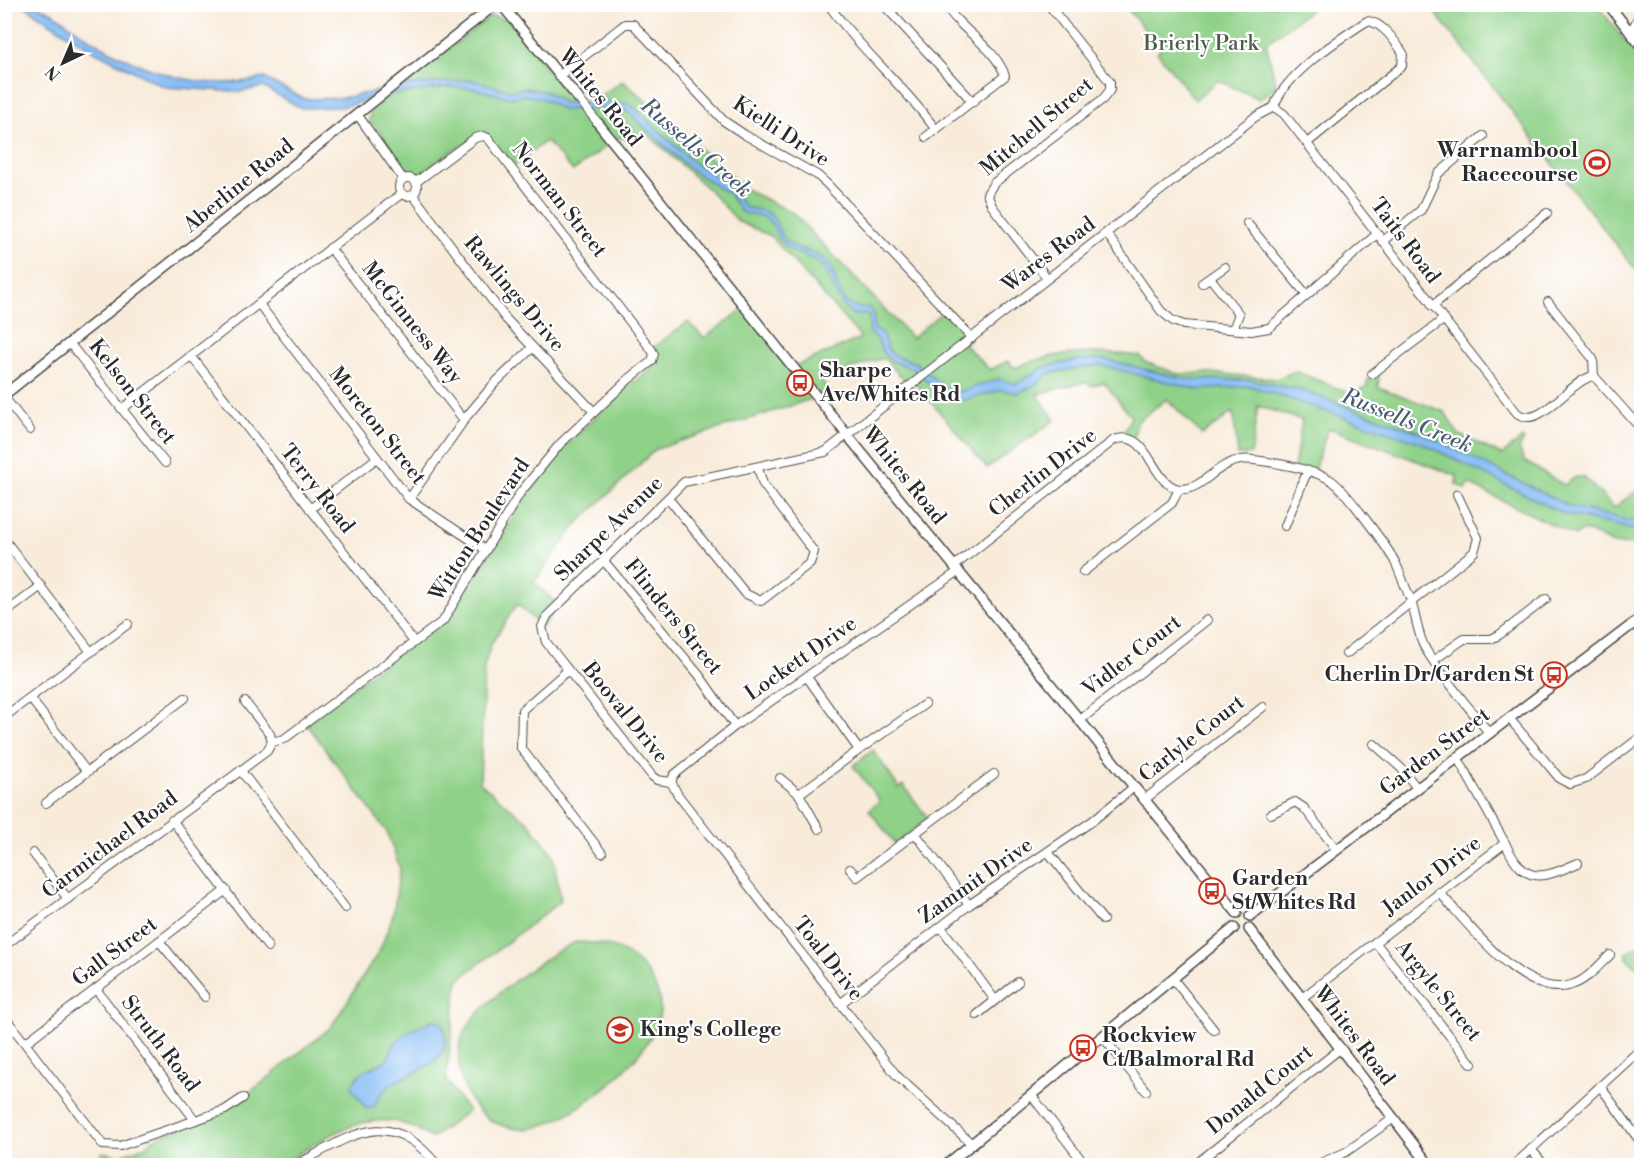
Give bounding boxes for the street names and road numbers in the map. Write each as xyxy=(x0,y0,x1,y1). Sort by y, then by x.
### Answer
street label: Whites Road xyxy=(552,43,647,152)
street label: Mitchell Street xyxy=(975,72,1099,182)
street label: Kielli Drive xyxy=(728,91,834,173)
street label: Aberline Road xyxy=(178,133,300,239)
street label: Norman Street xyxy=(506,137,613,263)
street label: Taits Road xyxy=(1364,193,1446,289)
street label: Wares Road xyxy=(996,211,1101,299)
street label: Rawlings Drive xyxy=(458,231,570,357)
street label: McGinness Way xyxy=(356,257,468,390)
street label: Kelson Street xyxy=(83,334,182,450)
street label: Moreton Street xyxy=(323,362,432,491)
street label: Whites Road xyxy=(856,421,951,530)
street label: Cherlin Drive xyxy=(984,423,1102,523)
street label: Terry Road xyxy=(274,439,360,539)
street label: Witton Boulevard xyxy=(424,454,536,607)
street label: Sharpe Avenue xyxy=(549,471,669,587)
street label: Flinders Street xyxy=(618,554,728,681)
street label: Vidler Court xyxy=(1077,609,1187,703)
street label: Lockett Drive xyxy=(740,611,862,707)
street label: Booval Drive xyxy=(576,656,674,769)
street label: Carlyle Court xyxy=(1134,689,1250,788)
street label: Garden Street xyxy=(1375,702,1496,802)
street label: Carmichael Road xyxy=(37,785,183,905)
street label: Janlor Drive xyxy=(1377,830,1487,922)
street label: Zammit Drive xyxy=(914,832,1038,930)
street label: Gall Street xyxy=(67,911,163,992)
street label: Toal Drive xyxy=(787,912,869,1006)
street label: Argyle Street xyxy=(1389,934,1487,1047)
street label: Whites Road xyxy=(1307,980,1400,1091)
street label: Struth Road xyxy=(115,991,205,1098)
street label: Donald Court xyxy=(1202,1039,1319,1141)

